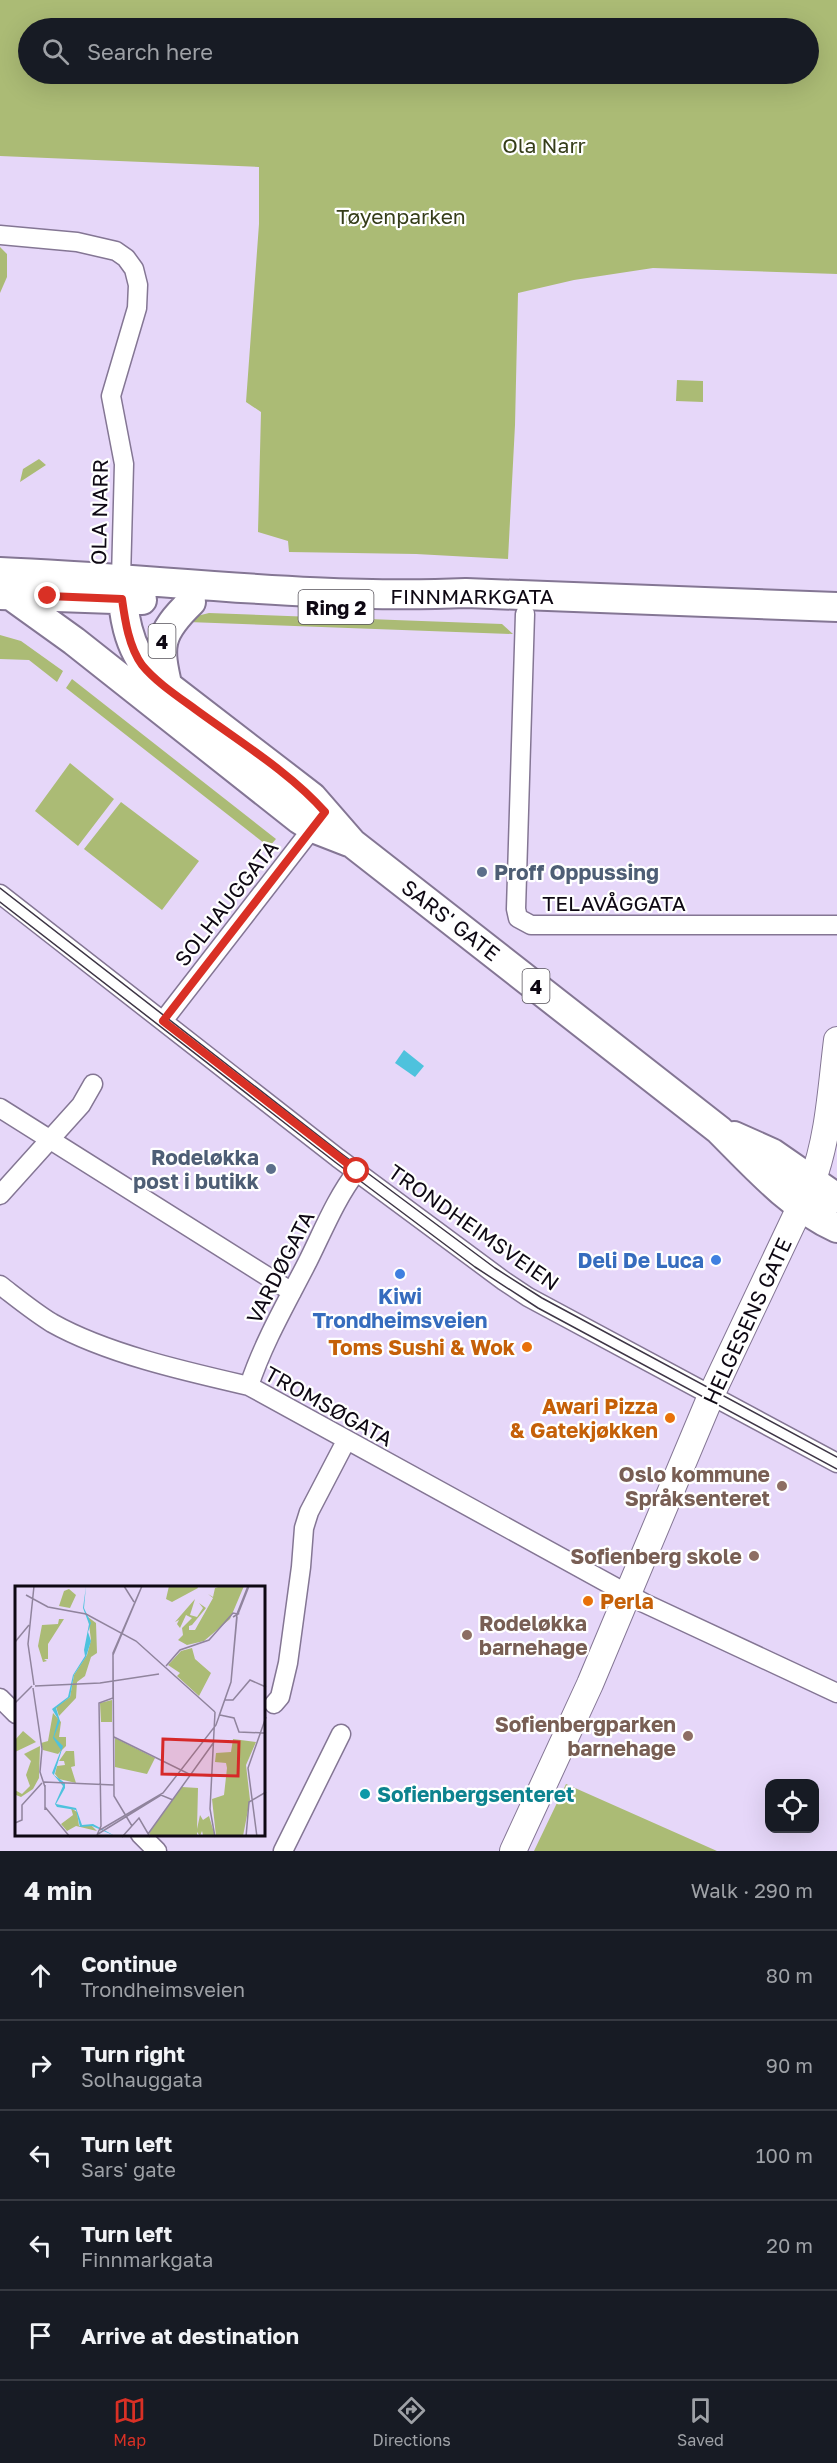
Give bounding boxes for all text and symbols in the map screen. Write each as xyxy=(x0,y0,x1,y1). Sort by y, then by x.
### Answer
search box xyxy=(18,18,819,84)
icon: search xyxy=(39,35,72,68)
text: Search here xyxy=(87,38,213,65)
park label: Ola Narr xyxy=(502,132,586,158)
park label: Tøyenparken xyxy=(336,203,466,229)
street label: OLA NARR xyxy=(85,459,113,565)
route end xyxy=(34,582,60,608)
street label: FINNMARKGATA xyxy=(390,583,554,609)
road number: Ring 2 xyxy=(298,590,374,624)
road number: 4 xyxy=(148,624,176,658)
street label: SOLHAUGGATA xyxy=(169,835,283,971)
place label: Proff Oppussing xyxy=(494,859,659,885)
marker: Proff Oppussing xyxy=(475,865,489,879)
street label: SARS' GATE xyxy=(397,874,505,966)
street label: TELAVÅGGATA xyxy=(542,890,686,916)
road number: 4 xyxy=(522,969,550,1003)
place label: Rodeløkka post i butikk xyxy=(133,1144,259,1194)
route start xyxy=(343,1157,369,1183)
street label: TRONDHEIMSVEIEN xyxy=(384,1158,564,1296)
marker: Rodeløkka post i butikk xyxy=(264,1162,278,1176)
street label: VARDØGATA xyxy=(241,1206,319,1328)
street label: HELGESENS GATE xyxy=(697,1233,797,1409)
place label: Deli De Luca xyxy=(577,1247,704,1273)
marker: Deli De Luca xyxy=(709,1253,723,1267)
marker: Kiwi Trondheimsveien xyxy=(393,1267,407,1281)
place label: Kiwi Trondheimsveien xyxy=(312,1283,488,1333)
place label: Toms Sushi & Wok xyxy=(328,1334,515,1360)
marker: Toms Sushi & Wok xyxy=(520,1340,534,1354)
street label: TROMSØGATA xyxy=(261,1360,397,1452)
place label: Awari Pizza & Gatekjøkken xyxy=(510,1393,658,1443)
marker: Awari Pizza & Gatekjøkken xyxy=(663,1411,677,1425)
place label: Oslo kommune Språksenteret xyxy=(619,1461,770,1511)
marker: Oslo kommune Språksenteret xyxy=(775,1479,789,1493)
place label: Sofienberg skole xyxy=(570,1543,742,1569)
marker: Sofienberg skole xyxy=(747,1549,761,1563)
inset map xyxy=(15,1586,266,1836)
place label: Perla xyxy=(600,1588,654,1614)
marker: Perla xyxy=(581,1594,595,1608)
place label: Rodeløkka barnehage xyxy=(479,1610,588,1660)
marker: Rodeløkka barnehage xyxy=(460,1628,474,1642)
place label: Sofienbergparken barnehage xyxy=(495,1711,676,1761)
marker: Sofienbergparken barnehage xyxy=(681,1729,695,1743)
map controls xyxy=(765,1779,819,1833)
button: locate xyxy=(765,1779,819,1833)
place label: Sofienbergsenteret xyxy=(377,1781,574,1807)
marker: Sofienbergsenteret xyxy=(358,1787,372,1801)
text: 4 min xyxy=(24,1875,92,1906)
text: Walk · 290 m xyxy=(691,1878,813,1902)
text: Continue xyxy=(81,1950,177,1977)
icon: ahead xyxy=(24,1959,57,1992)
text: 80 m xyxy=(766,1963,813,1987)
text: Trondheimsveien xyxy=(81,1977,245,2001)
text: Turn right xyxy=(81,2040,185,2067)
icon: right xyxy=(24,2049,57,2082)
text: 90 m xyxy=(766,2053,813,2077)
text: Solhauggata xyxy=(81,2067,203,2091)
text: Turn left xyxy=(81,2130,172,2157)
icon: left xyxy=(24,2139,57,2172)
text: 100 m xyxy=(756,2143,813,2167)
text: Sars' gate xyxy=(81,2157,176,2181)
text: Turn left xyxy=(81,2220,172,2247)
icon: left xyxy=(24,2229,57,2262)
text: 20 m xyxy=(766,2233,813,2257)
text: Finnmarkgata xyxy=(81,2247,213,2271)
icon: arrive xyxy=(24,2319,57,2352)
text: Arrive at destination xyxy=(81,2322,299,2349)
tab: Map xyxy=(113,2394,146,2450)
tab: Directions xyxy=(373,2394,451,2450)
tab: Saved xyxy=(677,2394,724,2450)

